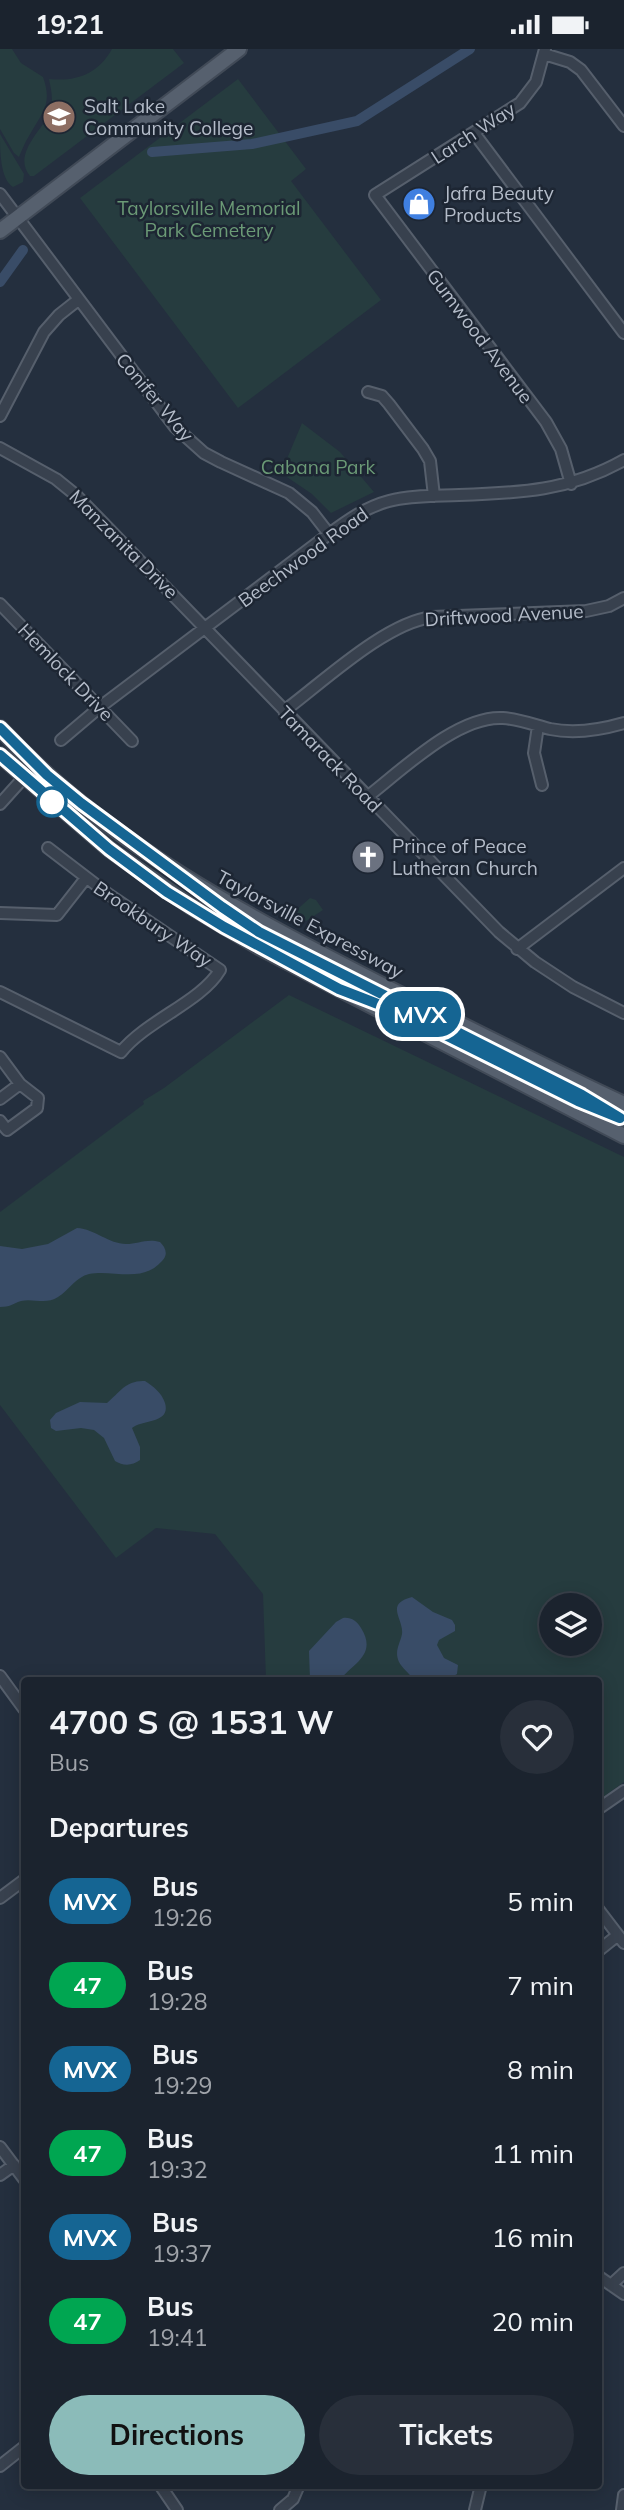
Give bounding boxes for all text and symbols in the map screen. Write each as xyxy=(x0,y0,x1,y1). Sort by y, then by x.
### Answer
text: 19:21 xyxy=(35,8,104,41)
place label: Salt Lake Community College xyxy=(84,94,253,140)
street label: Larch Way xyxy=(426,97,520,169)
school or university icon: Salt Lake Community College xyxy=(40,98,78,136)
place label: Jafra Beauty Products xyxy=(444,181,554,227)
shop icon: Jafra Beauty Products xyxy=(400,185,438,223)
park label: Taylorsville Memorial Park Cemetery xyxy=(117,196,301,242)
street label: Gumwood Avenue xyxy=(422,264,538,408)
street label: Conifer Way xyxy=(111,348,199,446)
park label: Cabana Park xyxy=(261,455,375,479)
street label: Manzanita Drive xyxy=(64,484,184,604)
street label: Beechwood Road xyxy=(233,502,373,612)
street label: Driftwood Avenue xyxy=(424,599,584,631)
street label: Hemlock Drive xyxy=(13,618,119,726)
street label: Tamarack Road xyxy=(273,701,387,817)
unlabelled marker xyxy=(37,787,67,817)
place label: Prince of Peace Lutheran Church xyxy=(392,834,538,880)
church icon: Prince of Peace Lutheran Church xyxy=(349,838,387,876)
street label: Taylorsville Expressway xyxy=(213,865,407,983)
street label: Brookbury Way xyxy=(89,876,217,972)
line badge: MVX xyxy=(380,991,460,1037)
text: MVX xyxy=(393,999,447,1029)
map controls xyxy=(539,1593,602,1656)
button: layers xyxy=(539,1593,602,1656)
button: heart xyxy=(500,1700,574,1774)
text: 4700 S @ 1531 W xyxy=(49,1701,334,1742)
text: Bus xyxy=(49,1748,89,1777)
text: Departures xyxy=(49,1811,189,1844)
text: Bus xyxy=(152,1870,198,1903)
text: 5 min xyxy=(507,1885,574,1918)
text: MVX xyxy=(63,1886,117,1916)
text: 19:26 xyxy=(152,1903,212,1932)
text: Bus xyxy=(147,1954,193,1987)
text: 7 min xyxy=(507,1969,574,2002)
text: 47 xyxy=(73,1970,102,2000)
text: 19:28 xyxy=(147,1987,207,2016)
text: Bus xyxy=(152,2038,198,2071)
text: 8 min xyxy=(507,2053,574,2086)
text: MVX xyxy=(63,2054,117,2084)
text: 19:29 xyxy=(152,2071,212,2100)
text: Bus xyxy=(147,2122,193,2155)
text: 11 min xyxy=(492,2137,574,2170)
text: 47 xyxy=(73,2138,102,2168)
text: 19:32 xyxy=(147,2155,207,2184)
text: Bus xyxy=(152,2206,198,2239)
text: 16 min xyxy=(492,2221,574,2254)
text: MVX xyxy=(63,2222,117,2252)
text: 19:37 xyxy=(152,2239,212,2268)
text: Bus xyxy=(147,2290,193,2323)
text: 20 min xyxy=(492,2305,574,2338)
text: 47 xyxy=(73,2306,102,2336)
text: 19:41 xyxy=(147,2323,207,2352)
button: Directions xyxy=(49,2395,305,2475)
button: Tickets xyxy=(319,2395,574,2475)

